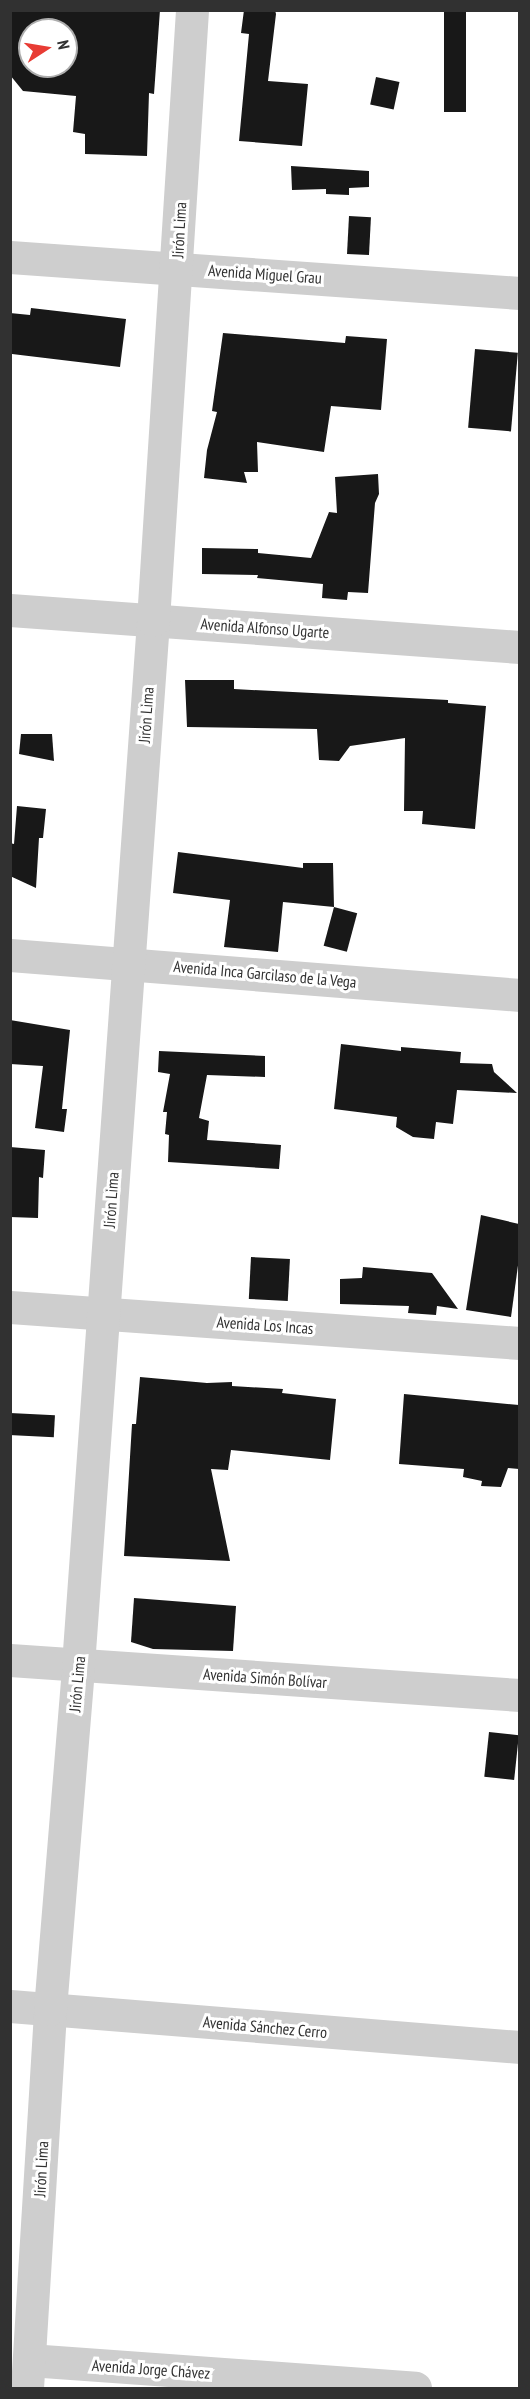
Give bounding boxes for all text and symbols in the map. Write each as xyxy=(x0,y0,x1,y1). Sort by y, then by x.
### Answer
north arrow xyxy=(18,18,78,78)
text: N xyxy=(53,38,74,51)
street label: Jirón Lima xyxy=(168,202,190,258)
street label: Avenida Miguel Grau xyxy=(207,260,323,288)
street label: Avenida Alfonso Ugarte xyxy=(200,614,330,642)
street label: Jirón Lima xyxy=(134,686,158,744)
street label: Avenida Inca Garcilaso de la Vega xyxy=(173,956,357,992)
street label: Jirón Lima xyxy=(99,1171,123,1229)
street label: Avenida Los Incas xyxy=(216,1312,314,1338)
street label: Jirón Lima xyxy=(65,1655,89,1713)
street label: Avenida Simón Bolívar xyxy=(203,1664,327,1692)
street label: Avenida Sánchez Cerro xyxy=(202,2012,328,2042)
street label: Jirón Lima xyxy=(30,2141,52,2197)
street label: Avenida Jorge Chávez xyxy=(91,2355,211,2383)

